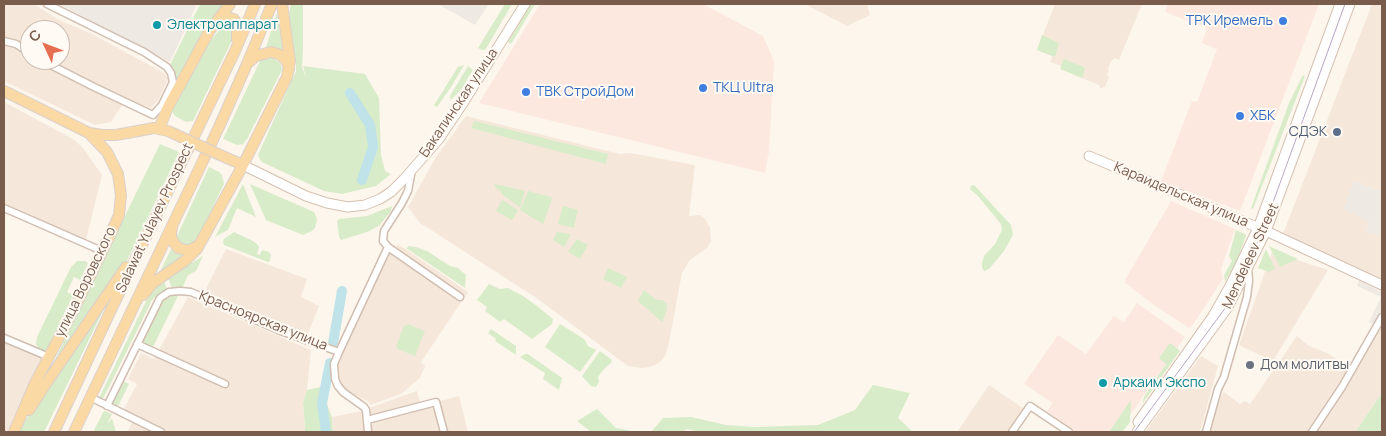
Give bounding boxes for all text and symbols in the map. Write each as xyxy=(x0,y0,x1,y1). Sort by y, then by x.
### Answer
place label: ТРК Иремель xyxy=(1186,13,1273,29)
marker: ТРК Иремель xyxy=(1277,15,1289,27)
place label: Электроаппарат xyxy=(167,17,278,33)
marker: Электроаппарат xyxy=(151,19,163,31)
north arrow xyxy=(20,20,70,70)
text: С xyxy=(24,25,45,45)
street label: Бакалинская улица xyxy=(416,45,502,161)
place label: ТКЦ Ultra xyxy=(713,80,774,96)
marker: ТКЦ Ultra xyxy=(697,82,709,94)
place label: ТВК СтройДом xyxy=(536,84,634,100)
marker: ТВК СтройДом xyxy=(520,86,532,98)
place label: ХБК xyxy=(1250,108,1275,124)
marker: ХБК xyxy=(1234,110,1246,122)
place label: СДЭК xyxy=(1289,124,1327,140)
marker: СДЭК xyxy=(1331,126,1343,138)
street label: Salawat Yulayev Prospect xyxy=(113,140,197,296)
street label: Караидельская улица xyxy=(1111,159,1251,231)
street label: Mendeleev Street xyxy=(1219,200,1283,312)
street label: улица Воровского xyxy=(52,224,120,340)
street label: Красноярская улица xyxy=(196,288,330,354)
place label: Дом молитвы xyxy=(1260,357,1349,373)
marker: Дом молитвы xyxy=(1244,359,1256,371)
place label: Аркаим Экспо xyxy=(1113,375,1206,391)
marker: Аркаим Экспо xyxy=(1097,377,1109,389)

